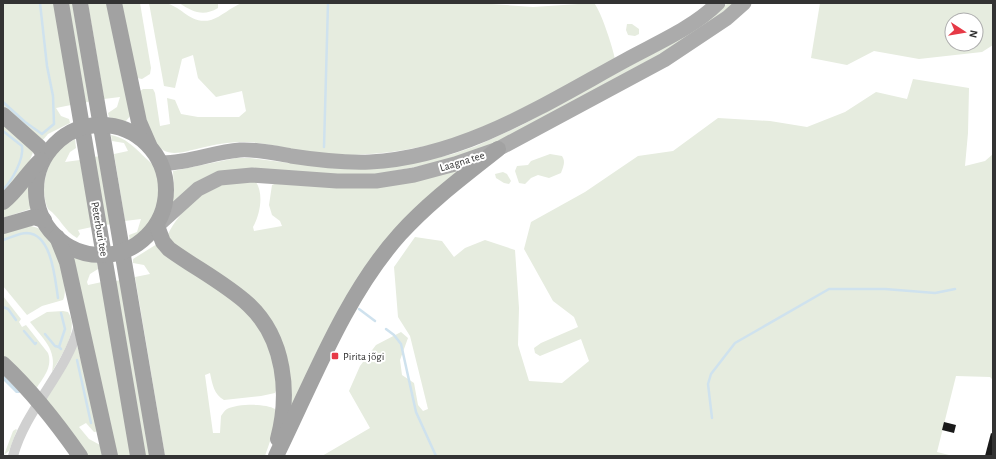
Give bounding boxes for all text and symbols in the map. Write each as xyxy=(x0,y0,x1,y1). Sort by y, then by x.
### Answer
north arrow xyxy=(944,12,984,52)
text: N xyxy=(967,29,979,39)
street label: Laagna tee xyxy=(438,149,486,173)
street label: Peterburi tee xyxy=(89,201,110,257)
marker: Pirita jõgi xyxy=(330,351,340,361)
place label: Pirita jõgi xyxy=(343,351,384,362)

